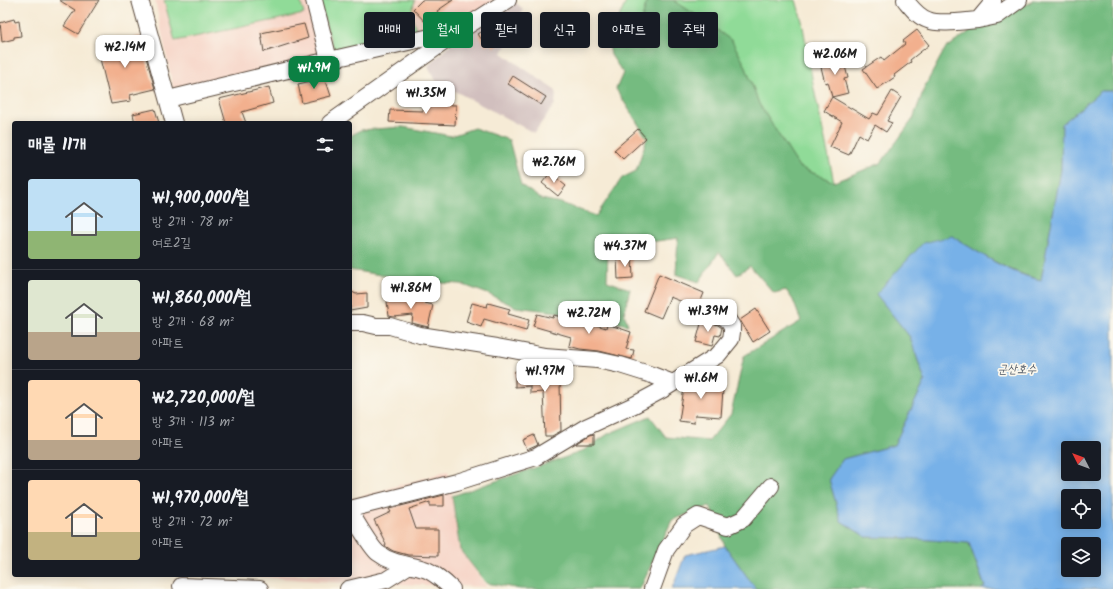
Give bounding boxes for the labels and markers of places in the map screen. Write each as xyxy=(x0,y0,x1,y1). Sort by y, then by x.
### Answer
pin: ₩2.14M xyxy=(92,35,158,69)
pin: ₩2.06M xyxy=(802,42,868,76)
pin: ₩1.9M xyxy=(286,56,342,90)
pin: ₩1.35M xyxy=(393,81,459,115)
pin: ₩2.76M xyxy=(521,150,587,184)
pin: ₩4.37M xyxy=(592,234,658,268)
pin: ₩1.86M xyxy=(378,276,444,310)
pin: ₩1.39M xyxy=(675,299,741,333)
pin: ₩2.72M xyxy=(556,301,622,335)
pin: ₩1.97M xyxy=(512,359,578,393)
pin: ₩1.6M xyxy=(673,366,729,400)

